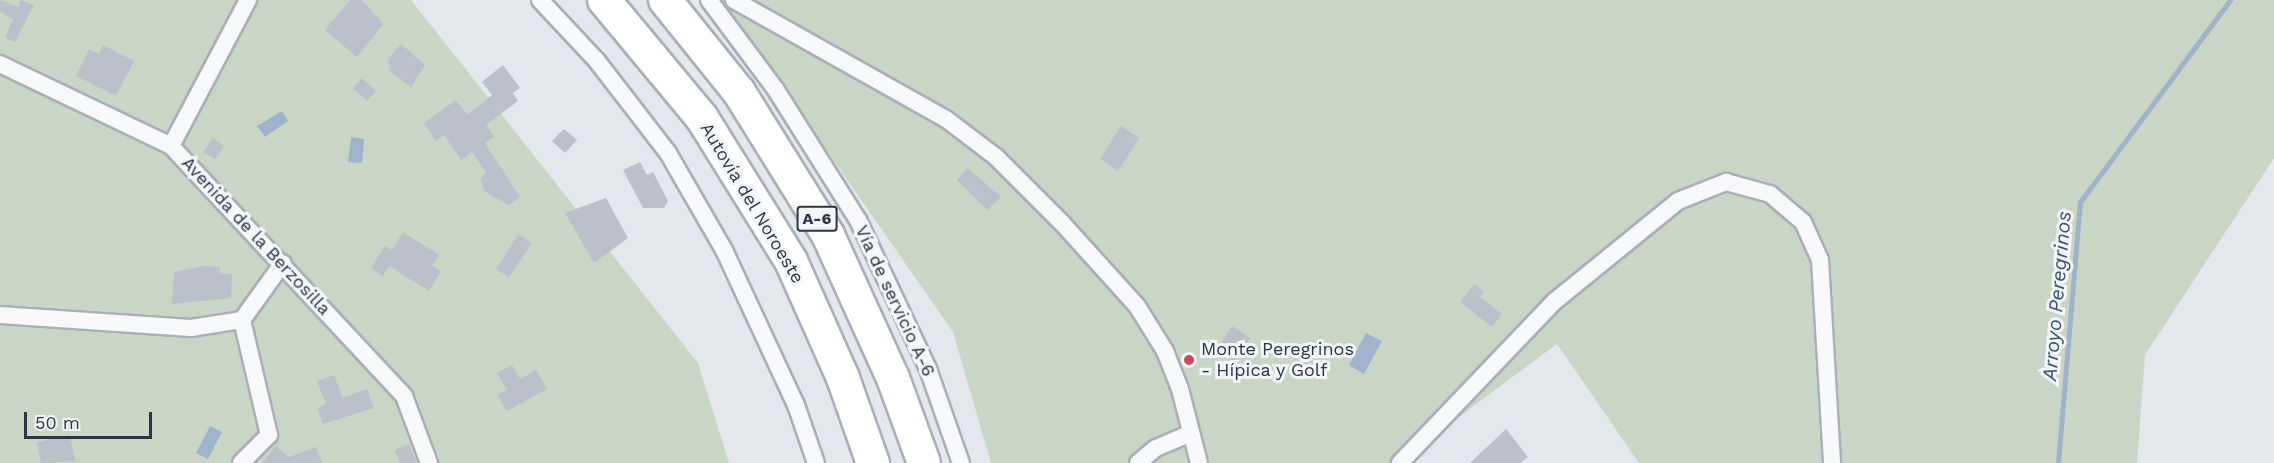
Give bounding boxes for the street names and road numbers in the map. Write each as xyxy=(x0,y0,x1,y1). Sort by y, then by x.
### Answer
street label: Autovía del Noroeste xyxy=(695,118,809,288)
street label: Avenida de la Berzosilla xyxy=(177,152,335,320)
road number: A-6 xyxy=(796,206,838,232)
street label: Vía de servicio A-6 xyxy=(850,221,940,381)

